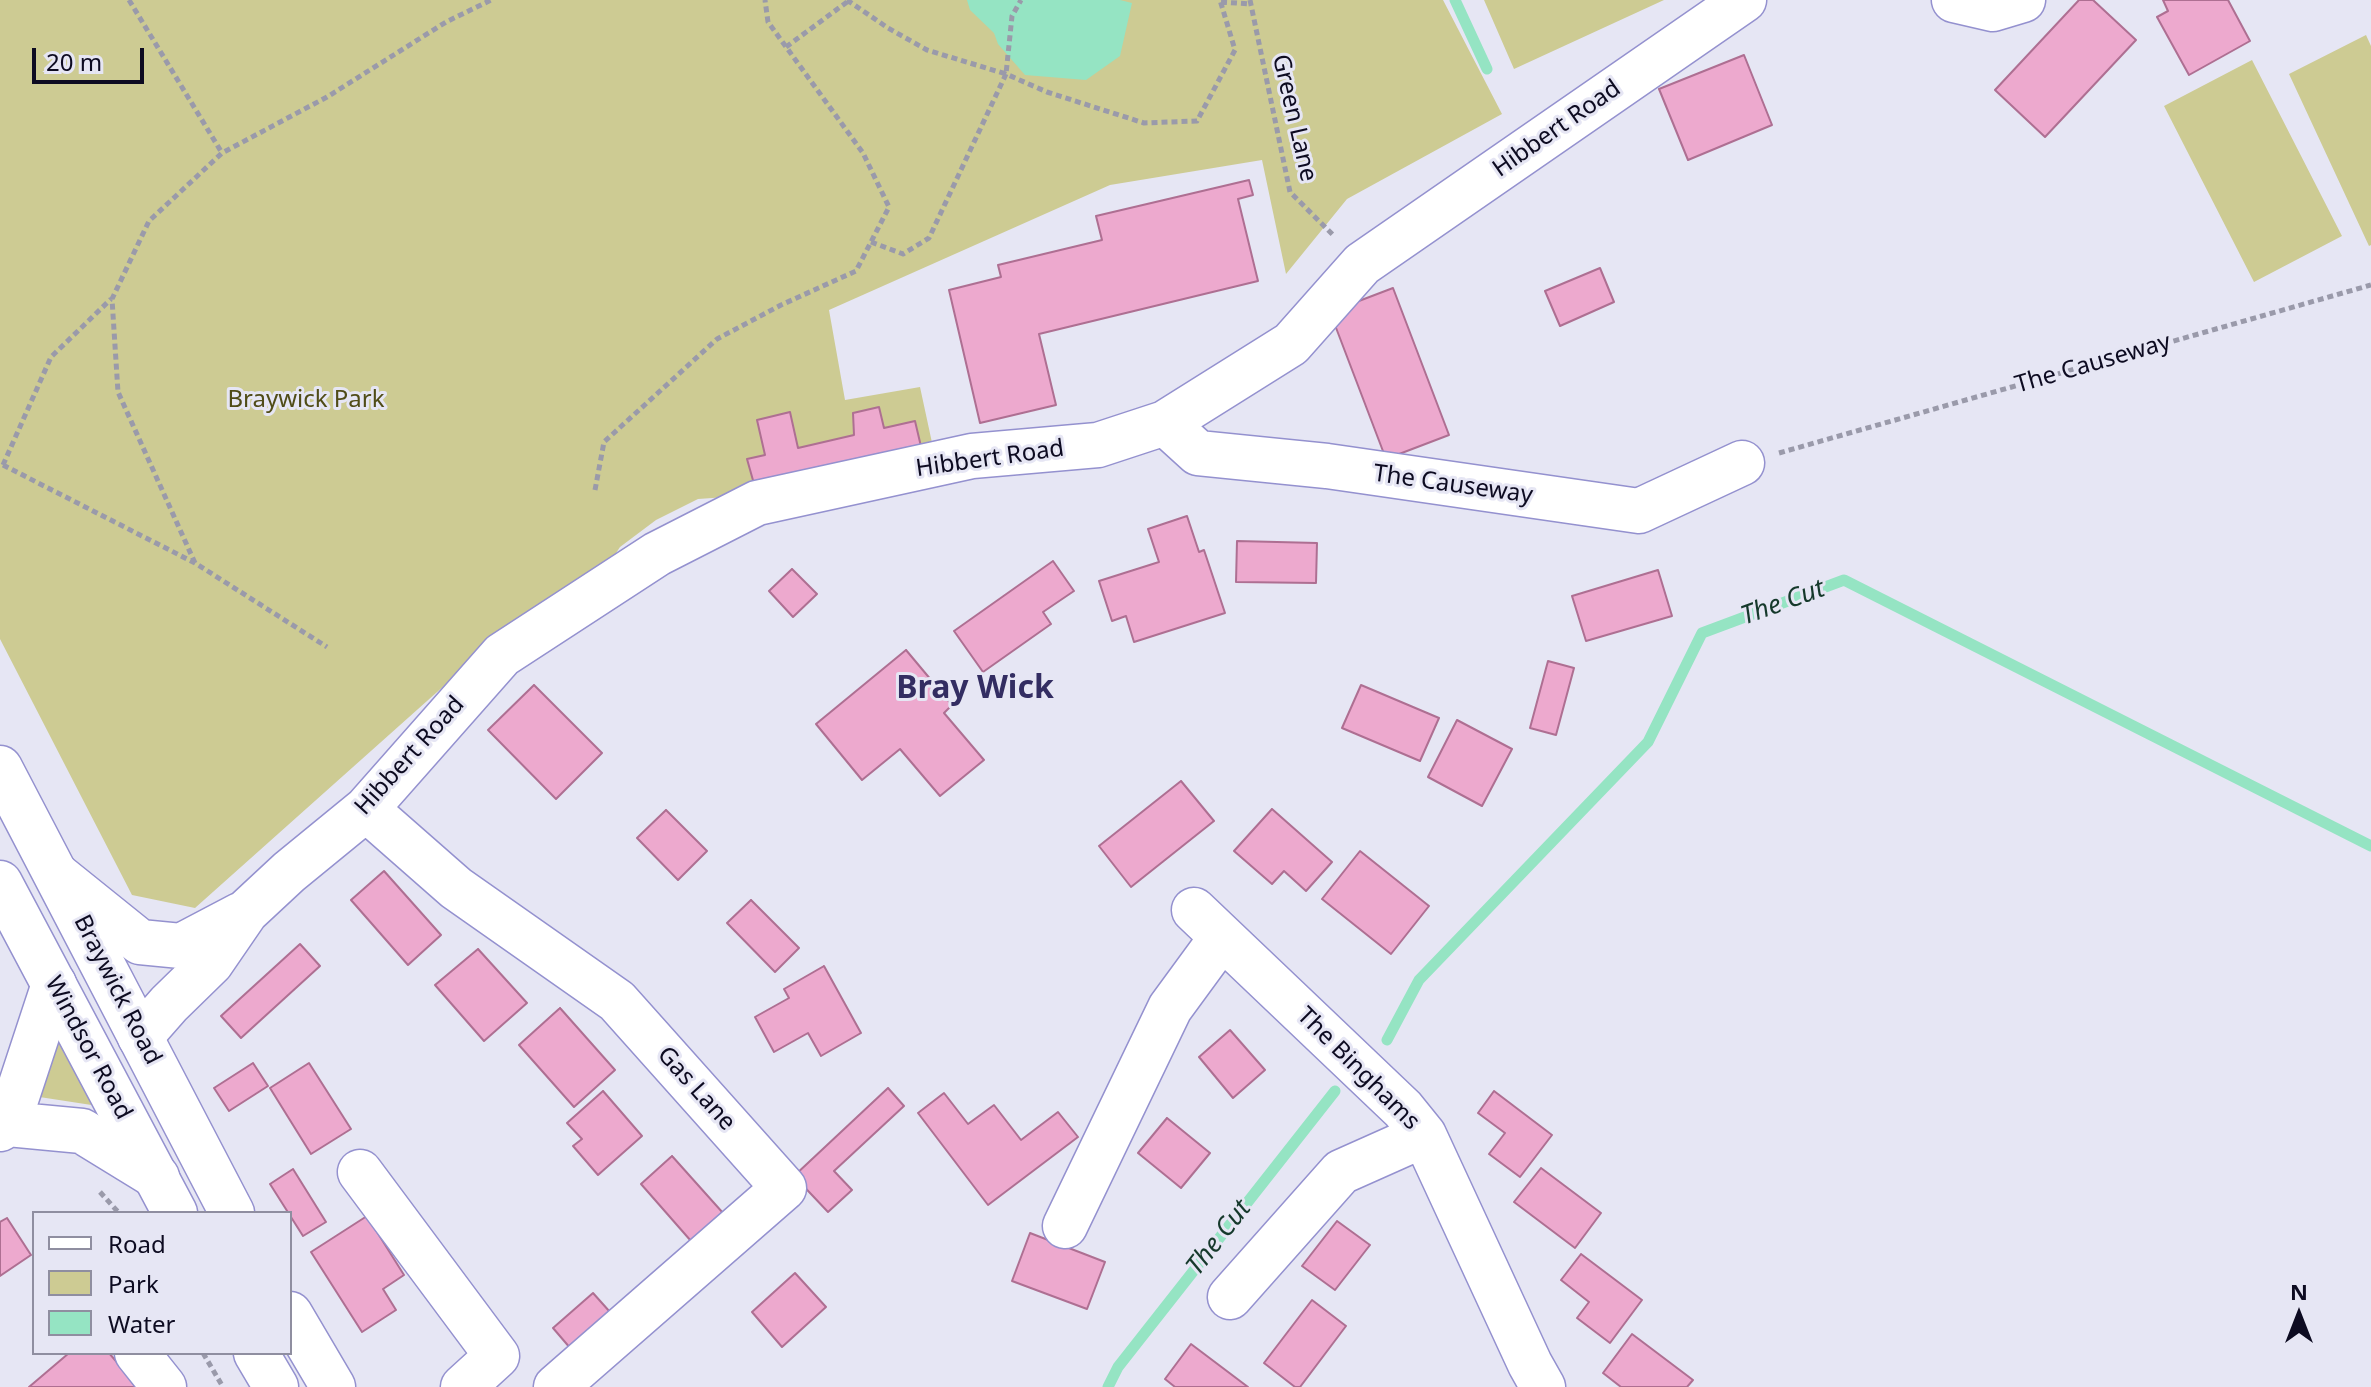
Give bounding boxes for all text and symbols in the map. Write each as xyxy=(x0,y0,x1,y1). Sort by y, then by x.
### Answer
scale bar xyxy=(36,32,148,82)
text: 20 m xyxy=(46,45,102,78)
street label: Green Lane xyxy=(1265,52,1323,184)
street label: Hibbert Road xyxy=(1488,74,1626,184)
street label: The Causeway xyxy=(2012,328,2174,400)
park label: Braywick Park xyxy=(227,386,385,414)
street label: Hibbert Road xyxy=(914,434,1066,484)
street label: The Causeway xyxy=(1372,460,1534,510)
water label: The Cut xyxy=(1737,574,1829,632)
district label: Bray Wick xyxy=(896,670,1054,708)
street label: Hibbert Road xyxy=(349,691,471,821)
street label: Braywick Road xyxy=(67,910,167,1070)
street label: Windsor Road xyxy=(38,972,138,1124)
street label: The Binghams xyxy=(1291,1002,1425,1136)
street label: Gas Lane xyxy=(651,1041,741,1137)
water label: The Cut xyxy=(1180,1194,1258,1282)
legend xyxy=(32,1211,292,1355)
text: Road xyxy=(108,1227,166,1260)
text: Park xyxy=(108,1267,159,1300)
north arrow xyxy=(2259,1275,2339,1355)
text: N xyxy=(2290,1276,2308,1306)
text: Water xyxy=(108,1307,175,1340)

